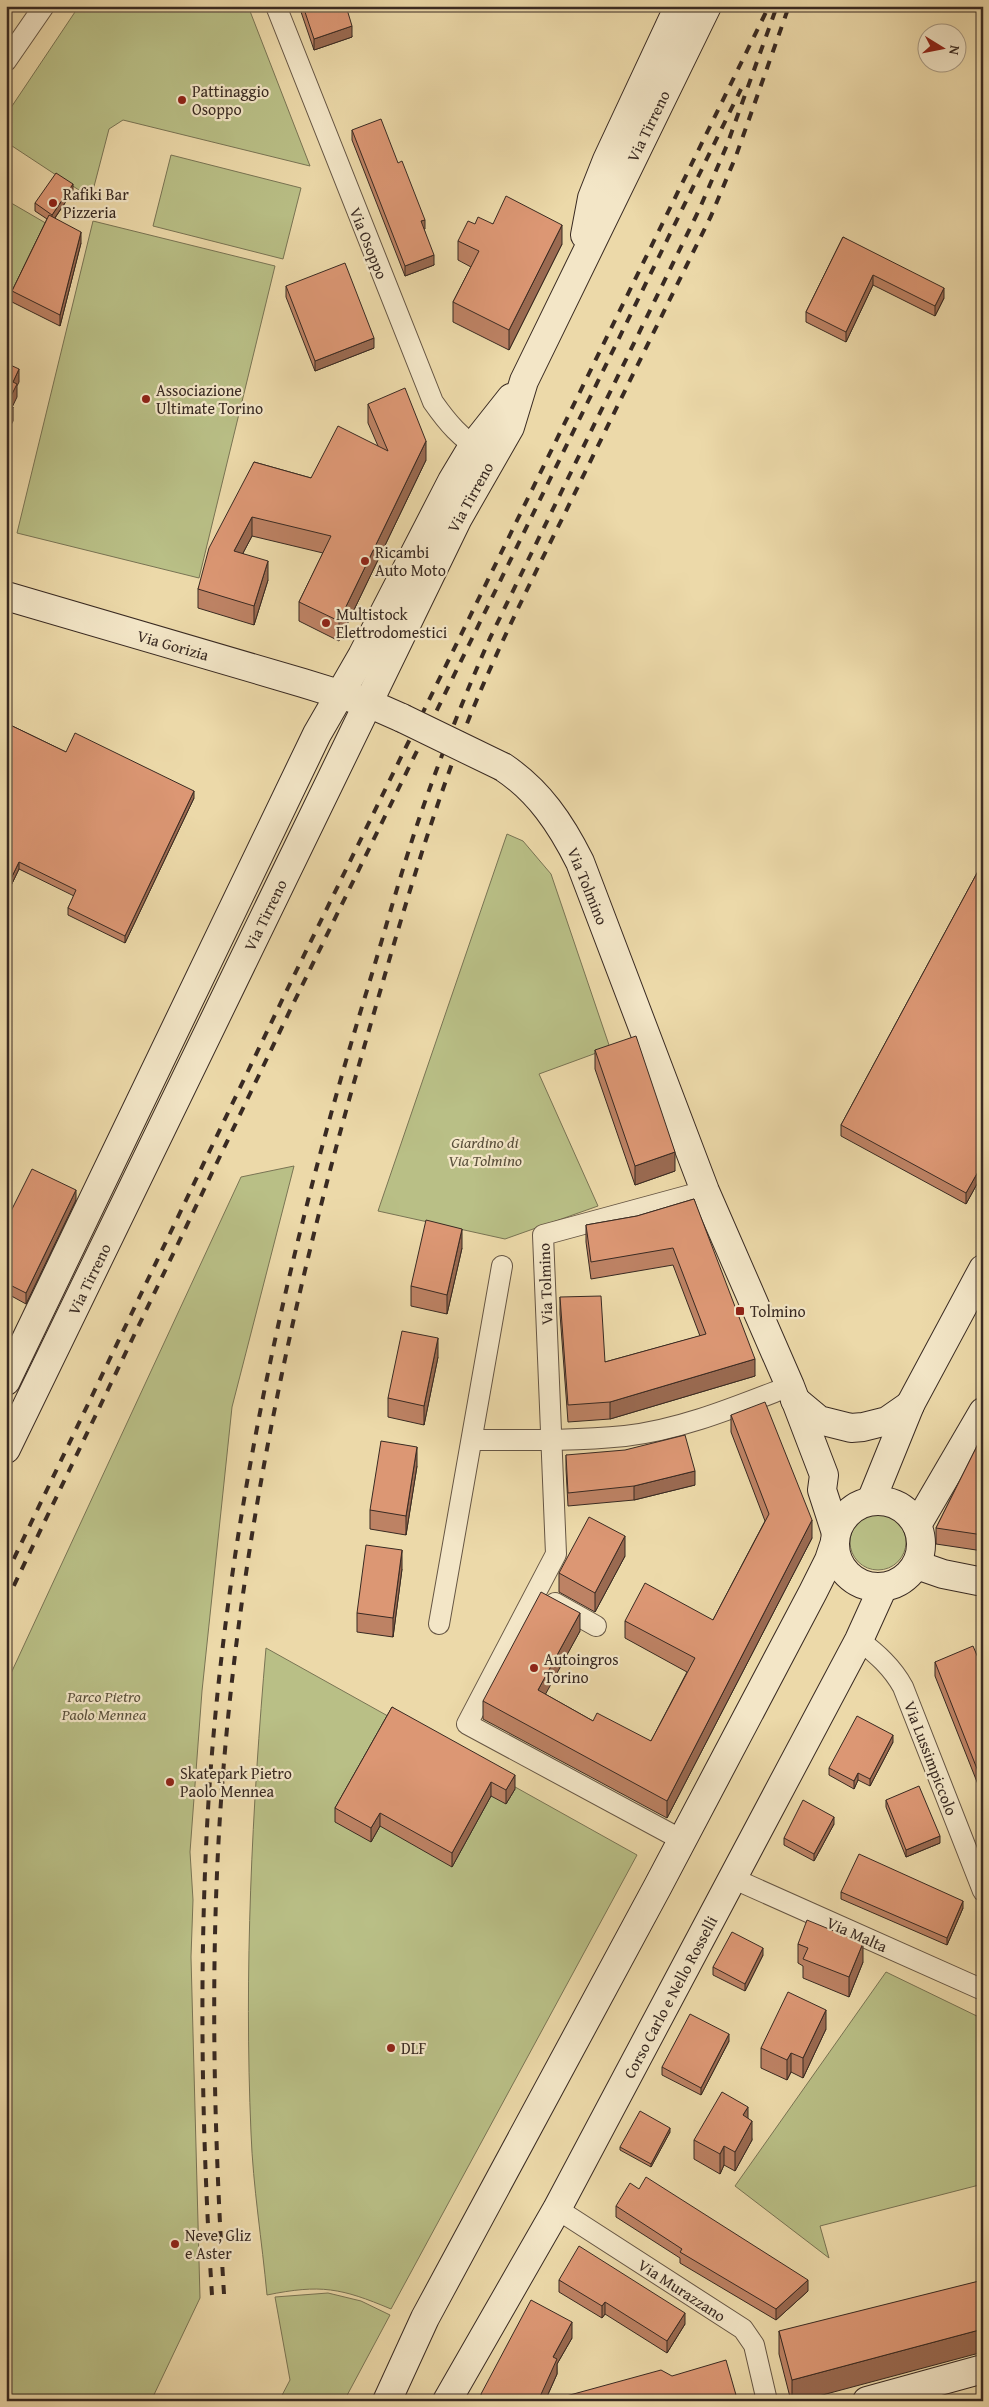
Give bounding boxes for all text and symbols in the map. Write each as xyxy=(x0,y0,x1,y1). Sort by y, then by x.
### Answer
north arrow xyxy=(916,22,966,72)
text: N xyxy=(944,44,965,57)
place label: Pattinaggio Osoppo xyxy=(192,79,269,121)
street label: Via Tirreno xyxy=(620,86,676,166)
marker: Pattinaggio Osoppo xyxy=(176,94,188,106)
place label: Rafiki Bar Pizzeria xyxy=(63,182,129,224)
marker: Rafiki Bar Pizzeria xyxy=(47,197,59,209)
street label: Via Osoppo xyxy=(344,203,394,283)
place label: Associazione Ultimate Torino xyxy=(156,378,263,420)
marker: Associazione Ultimate Torino xyxy=(140,393,152,405)
street label: Via Tirreno xyxy=(441,457,499,537)
place label: Ricambi Auto Moto xyxy=(375,540,446,582)
marker: Ricambi Auto Moto xyxy=(359,555,371,567)
place label: Multistock Elettrodomestici xyxy=(336,602,448,644)
marker: Multistock Elettrodomestici xyxy=(320,617,332,629)
street label: Via Gorizia xyxy=(134,623,212,667)
street label: Via Tolmino xyxy=(562,844,614,928)
street label: Via Tirreno xyxy=(237,875,293,955)
park label: Giardino di Via Tolmino xyxy=(448,1130,522,1172)
street label: Via Tirreno xyxy=(61,1239,117,1319)
street label: Via Tolmino xyxy=(532,1243,558,1325)
place label: Tolmino xyxy=(750,1299,806,1323)
marker: Tolmino xyxy=(734,1305,746,1317)
place label: Autoingros Torino xyxy=(544,1647,618,1689)
marker: Autoingros Torino xyxy=(528,1662,540,1674)
park label: Parco Pietro Paolo Mennea xyxy=(61,1684,147,1726)
street label: Via Lussimpiccolo xyxy=(898,1697,964,1819)
place label: Skatepark Pietro Paolo Mennea xyxy=(180,1761,292,1803)
marker: Skatepark Pietro Paolo Mennea xyxy=(164,1776,176,1788)
street label: Via Malta xyxy=(823,1910,892,1958)
street label: Corso Carlo e Nello Rosselli xyxy=(617,1911,723,2083)
place label: DLF xyxy=(401,2036,427,2060)
marker: DLF xyxy=(385,2042,397,2054)
place label: Neve, Gliz e Aster xyxy=(185,2223,251,2265)
marker: Neve, Gliz e Aster xyxy=(169,2238,181,2250)
street label: Via Murazzano xyxy=(633,2253,731,2327)

